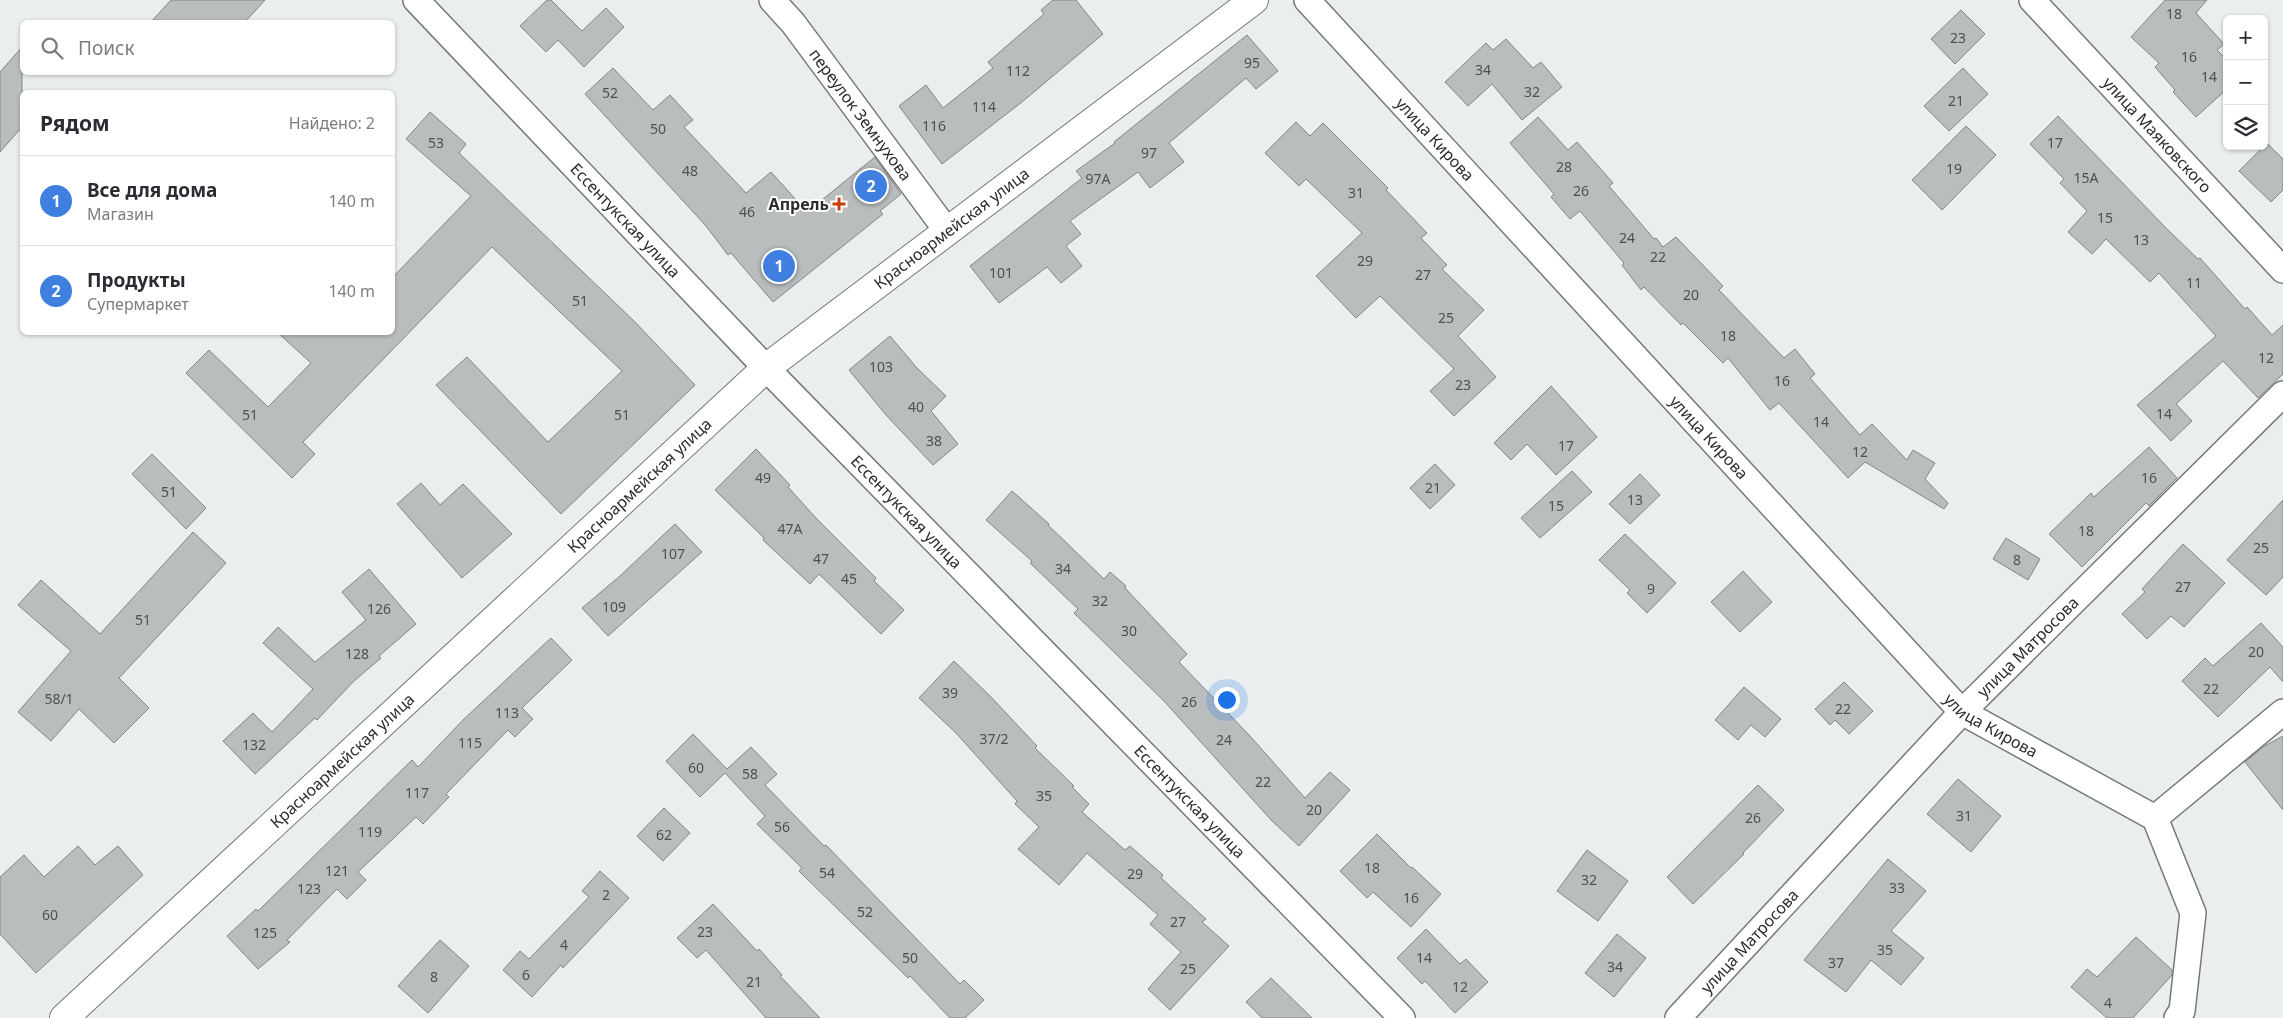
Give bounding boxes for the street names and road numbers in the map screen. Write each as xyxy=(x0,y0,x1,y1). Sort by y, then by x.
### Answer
street label: переулок Земнухова xyxy=(805,44,917,185)
street label: улица Маяковского xyxy=(2098,72,2217,198)
street label: улица Кирова xyxy=(1391,92,1479,186)
street label: Ессентукская улица xyxy=(566,158,685,282)
street label: Красноармейская улица xyxy=(869,162,1034,294)
street label: улица Кирова xyxy=(1665,390,1753,484)
street label: Красноармейская улица xyxy=(562,413,716,558)
street label: Ессентукская улица xyxy=(846,450,967,573)
street label: улица Матросова xyxy=(1972,592,2083,702)
street label: Красноармейская улица xyxy=(265,688,419,833)
street label: улица Кирова xyxy=(1939,688,2042,763)
street label: Ессентукская улица xyxy=(1129,740,1250,863)
street label: улица Матросова xyxy=(1696,884,1803,998)

